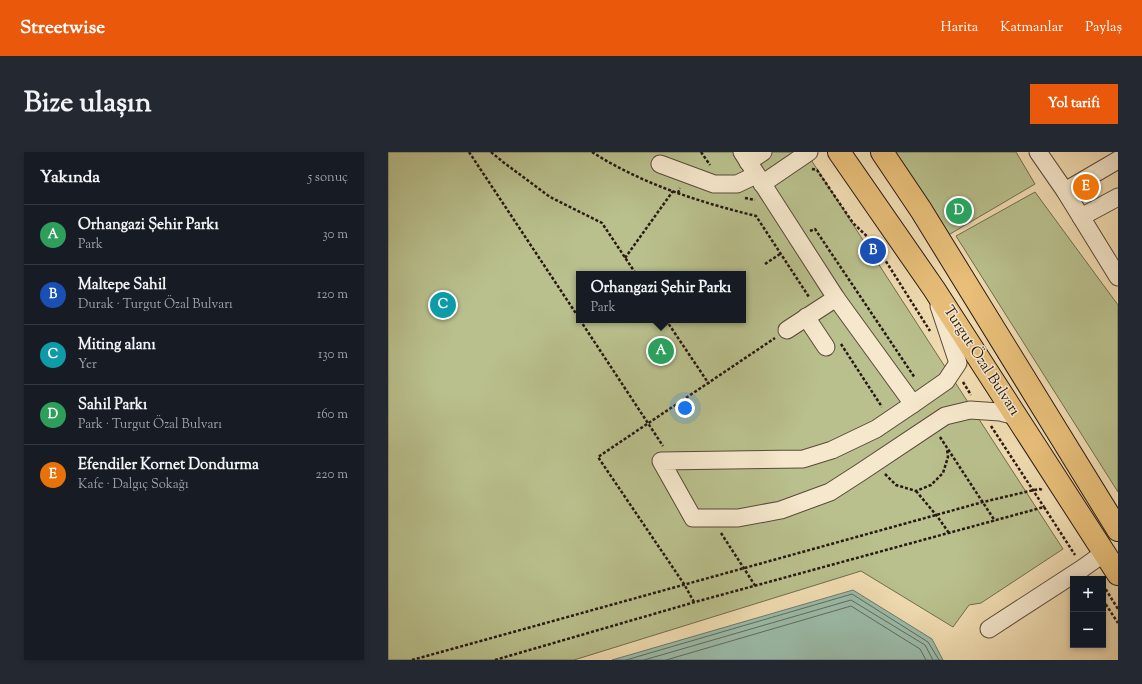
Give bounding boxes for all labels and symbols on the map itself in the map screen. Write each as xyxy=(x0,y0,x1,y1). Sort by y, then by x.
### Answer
pin: E xyxy=(1073,172,1099,202)
pin: D xyxy=(946,196,972,226)
pin: B xyxy=(860,236,886,266)
pin: C xyxy=(430,290,456,320)
street label: Turgut Özal Bulvarı xyxy=(938,301,1025,420)
pin: A xyxy=(648,336,674,366)
your location xyxy=(675,398,695,418)

